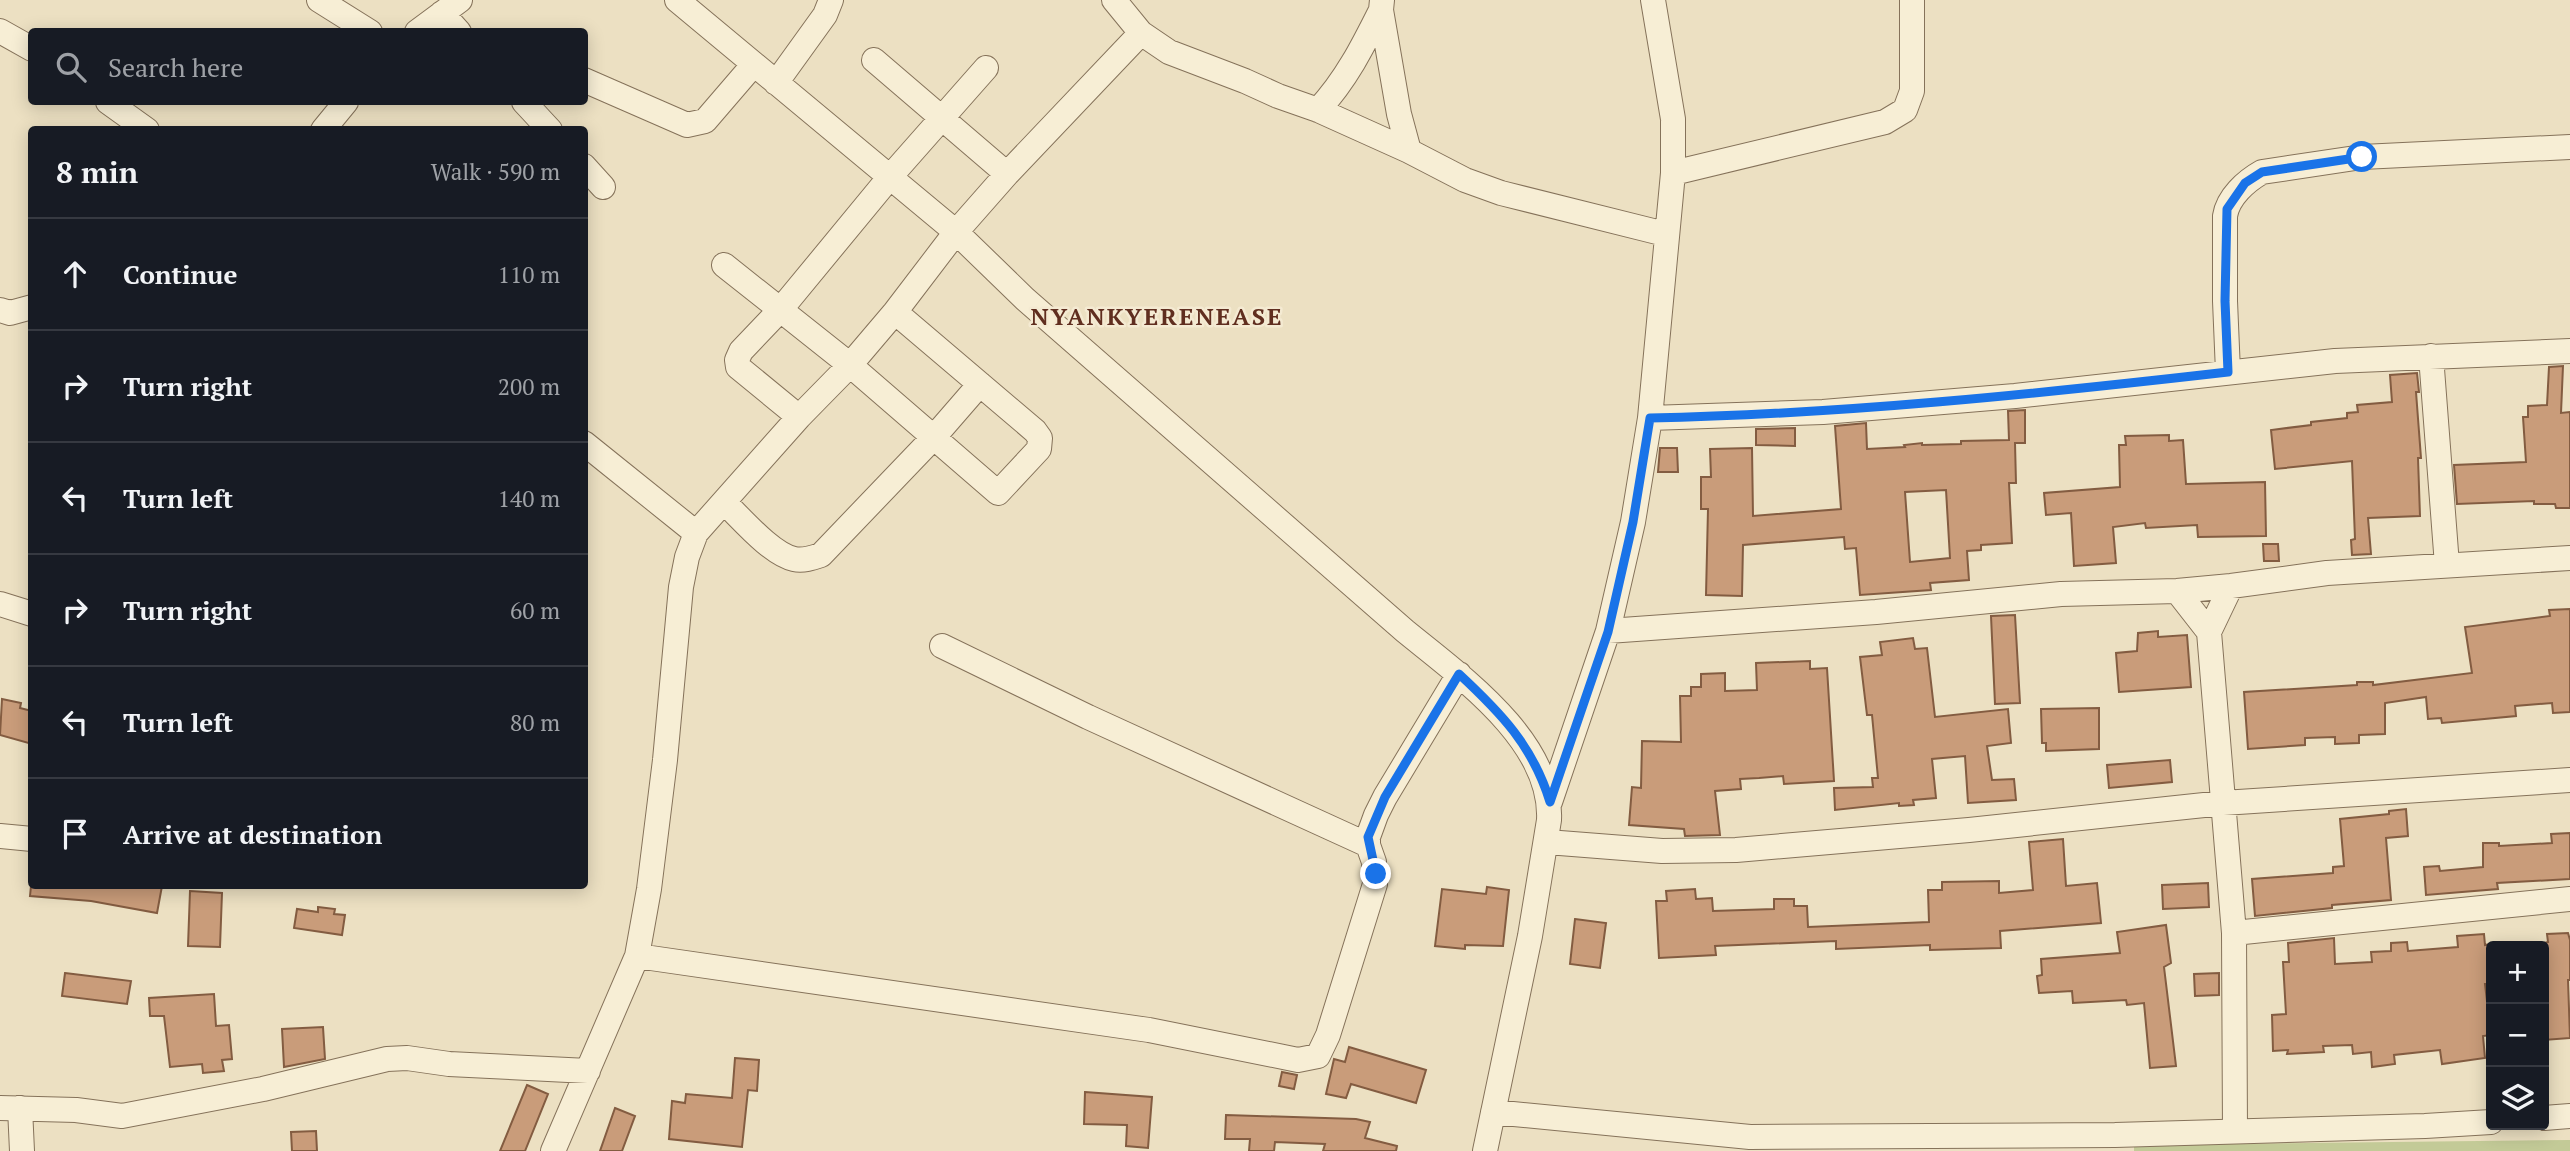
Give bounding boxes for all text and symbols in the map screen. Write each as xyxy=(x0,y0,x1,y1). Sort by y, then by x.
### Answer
search box xyxy=(28,28,588,105)
icon: search xyxy=(52,48,90,86)
text: Search here xyxy=(108,50,243,84)
route start xyxy=(2346,141,2377,172)
text: 8 min xyxy=(56,152,138,192)
text: Walk · 590 m xyxy=(431,156,560,187)
icon: ahead xyxy=(56,255,94,293)
text: Continue xyxy=(123,257,237,291)
text: 110 m xyxy=(498,259,560,290)
district label: NYANKYERENEASE xyxy=(1030,300,1284,332)
icon: right xyxy=(56,367,94,405)
text: Turn right xyxy=(123,369,252,403)
text: 200 m xyxy=(498,371,560,402)
icon: left xyxy=(56,479,94,517)
text: Turn left xyxy=(123,481,233,515)
text: 140 m xyxy=(498,483,560,514)
icon: right xyxy=(56,591,94,629)
text: Turn right xyxy=(123,593,252,627)
text: 60 m xyxy=(510,595,560,626)
icon: left xyxy=(56,703,94,741)
text: Turn left xyxy=(123,705,233,739)
text: 80 m xyxy=(510,707,560,738)
icon: arrive xyxy=(56,815,94,853)
text: Arrive at destination xyxy=(123,817,382,851)
route end xyxy=(1360,858,1391,889)
map controls xyxy=(2486,941,2549,1130)
button: + xyxy=(2486,941,2549,1004)
button: − xyxy=(2486,1004,2549,1067)
button: layers xyxy=(2486,1067,2549,1130)

